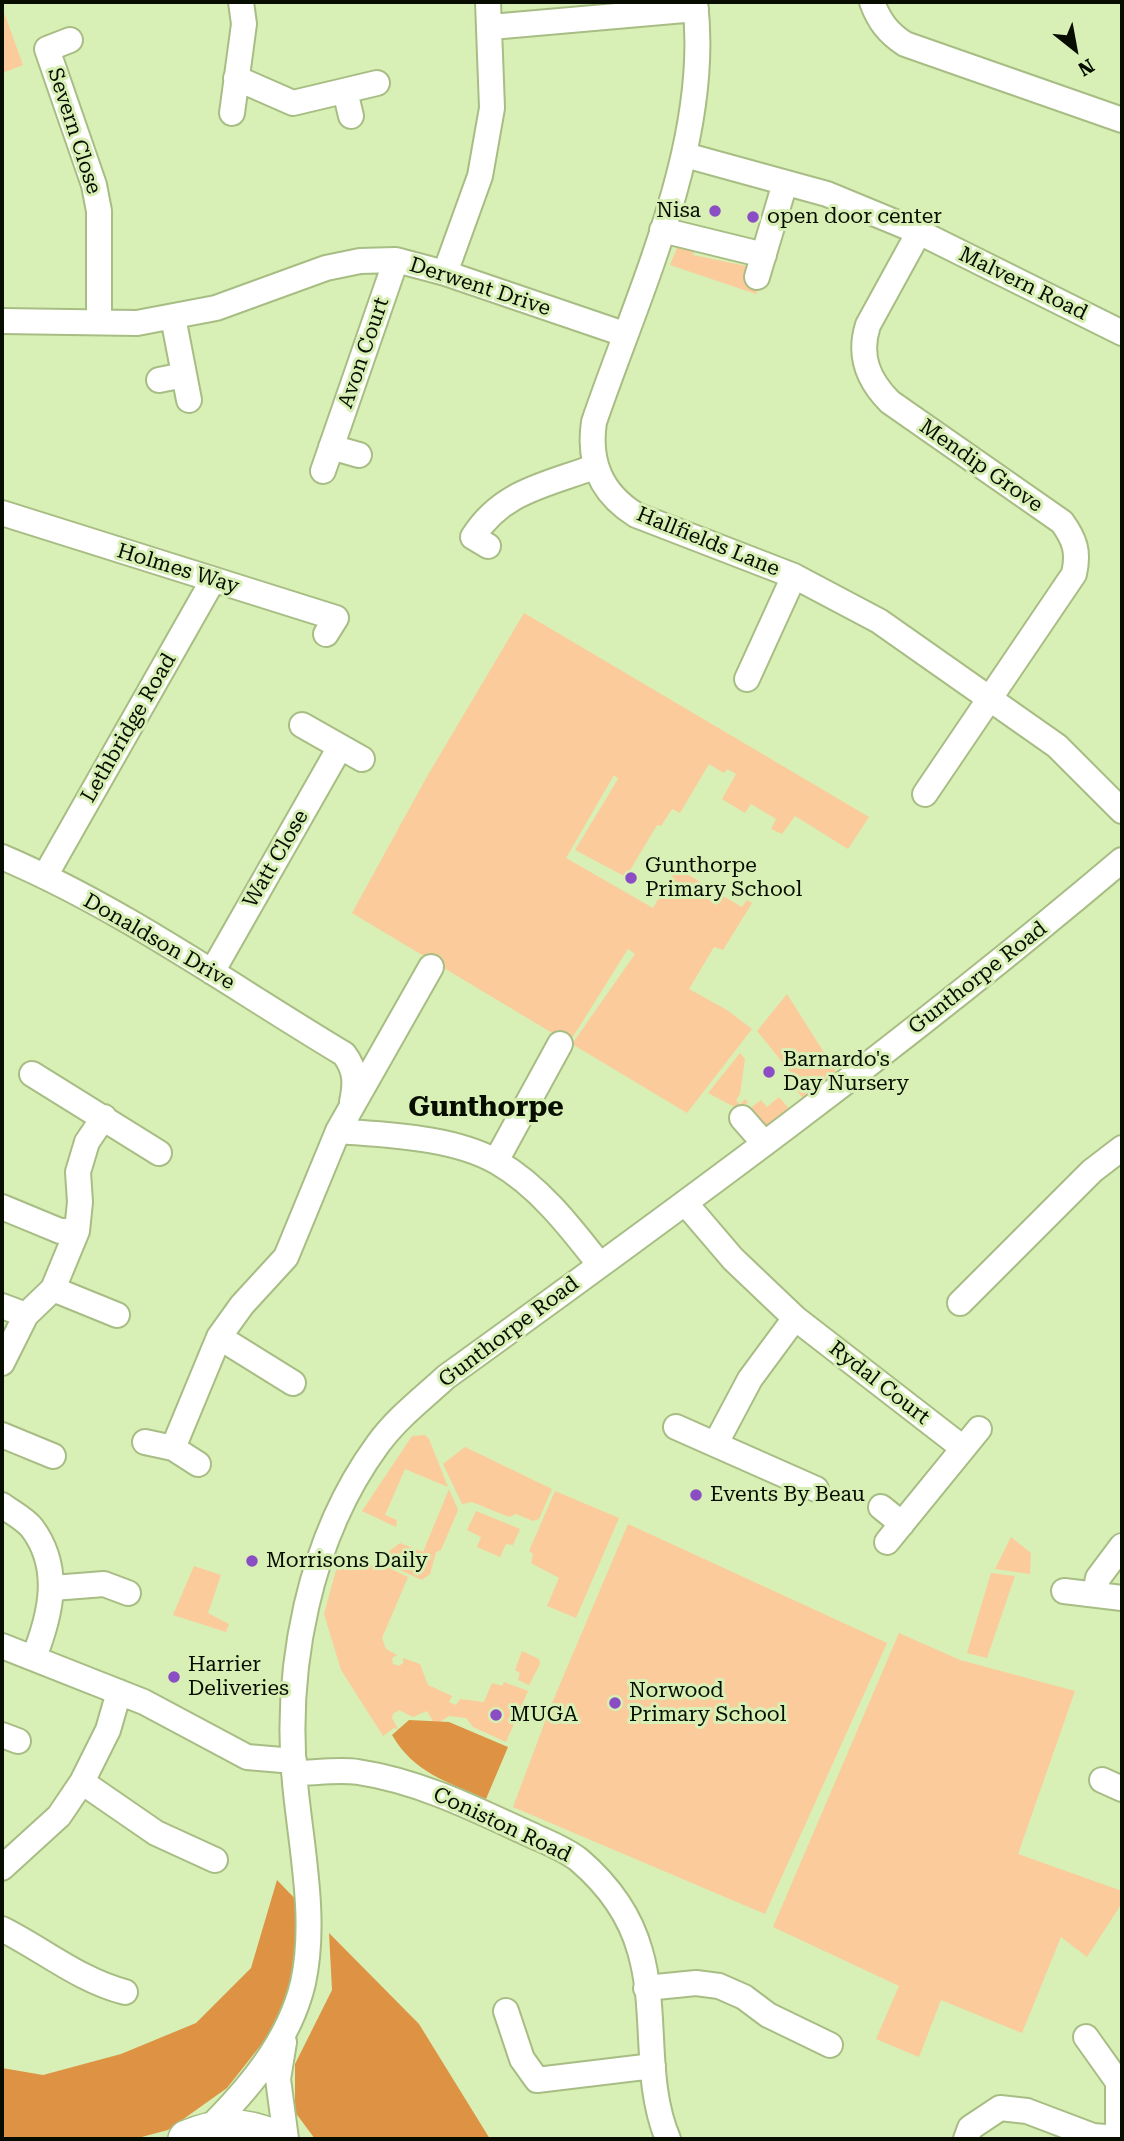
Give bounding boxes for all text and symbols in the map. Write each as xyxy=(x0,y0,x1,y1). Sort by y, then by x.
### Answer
north arrow xyxy=(1040,14,1110,84)
text: N xyxy=(1074,54,1098,81)
street label: Severn Close xyxy=(42,65,106,197)
place label: Nisa xyxy=(656,198,701,224)
marker: Nisa xyxy=(707,203,723,219)
place label: open door center xyxy=(767,204,942,230)
marker: open door center xyxy=(745,209,761,225)
street label: Malvern Road xyxy=(955,242,1091,326)
street label: Derwent Drive xyxy=(406,252,554,322)
street label: Avon Court xyxy=(333,294,395,412)
street label: Mendip Grove xyxy=(915,414,1047,518)
street label: Hallfields Lane xyxy=(633,502,783,582)
street label: Holmes Way xyxy=(114,538,242,600)
street label: Lethbridge Road xyxy=(76,649,182,807)
street label: Watt Close xyxy=(238,806,314,912)
place label: Gunthorpe Primary School xyxy=(645,853,802,903)
marker: Gunthorpe Primary School xyxy=(623,870,639,886)
street label: Donaldson Drive xyxy=(79,888,239,996)
street label: Gunthorpe Road xyxy=(904,916,1052,1040)
place label: Barnardo's Day Nursery xyxy=(783,1047,909,1097)
marker: Barnardo's Day Nursery xyxy=(761,1064,777,1080)
district label: Gunthorpe xyxy=(408,1091,564,1125)
street label: Gunthorpe Road xyxy=(434,1271,584,1393)
street label: Rydal Court xyxy=(824,1336,934,1430)
place label: Events By Beau xyxy=(710,1482,865,1508)
marker: Events By Beau xyxy=(688,1487,704,1503)
place label: Morrisons Daily xyxy=(266,1548,428,1574)
marker: Morrisons Daily xyxy=(244,1553,260,1569)
place label: Harrier Deliveries xyxy=(188,1652,289,1702)
marker: Harrier Deliveries xyxy=(166,1669,182,1685)
place label: Norwood Primary School xyxy=(629,1678,786,1728)
marker: Norwood Primary School xyxy=(607,1695,623,1711)
place label: MUGA xyxy=(510,1702,578,1728)
marker: MUGA xyxy=(488,1707,504,1723)
street label: Coniston Road xyxy=(429,1782,575,1868)

